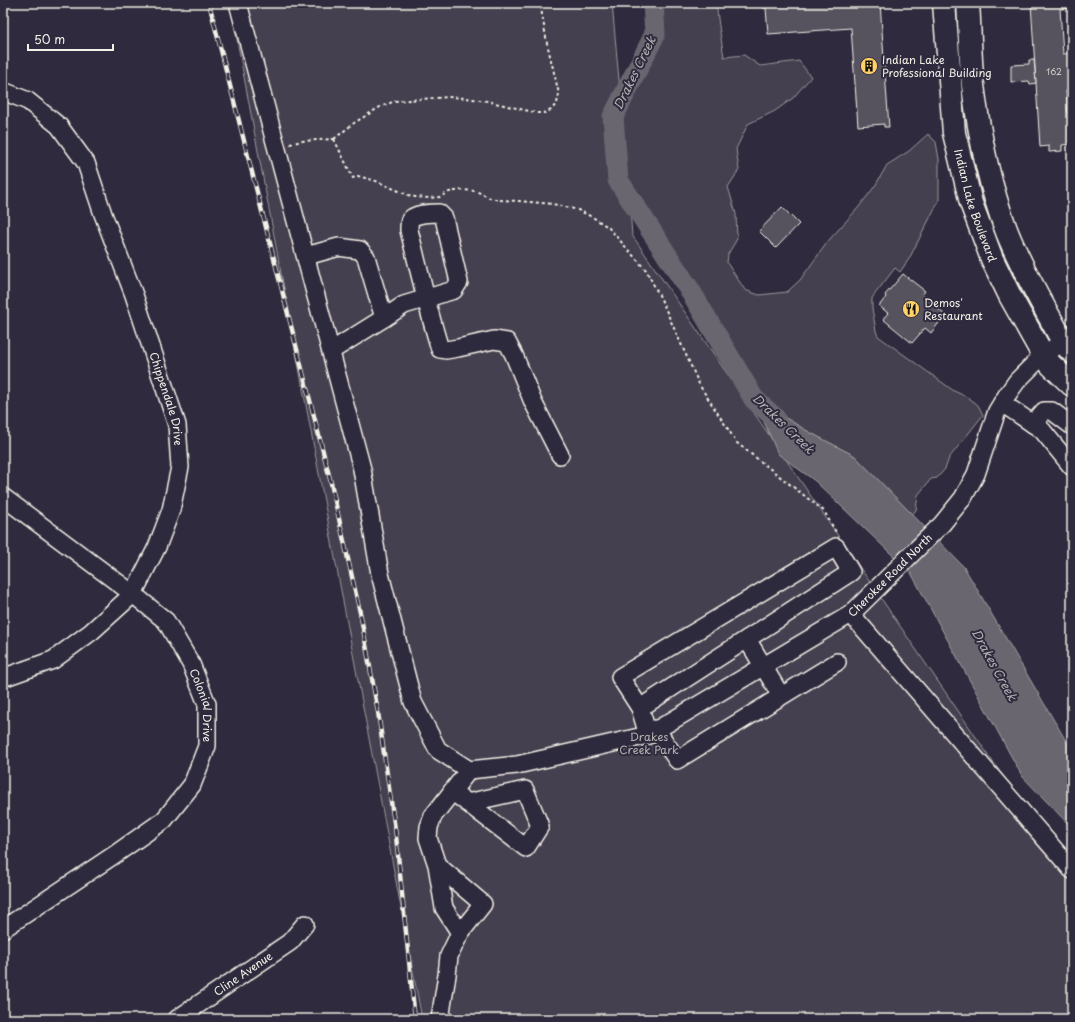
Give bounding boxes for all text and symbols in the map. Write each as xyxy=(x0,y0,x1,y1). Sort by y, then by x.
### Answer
scale bar xyxy=(28,26,113,52)
text: 50 m xyxy=(34,30,65,48)
water label: Drakes Creek xyxy=(609,32,660,112)
place label: Indian Lake Professional Building xyxy=(882,51,992,81)
building icon: Indian Lake Professional Building xyxy=(859,56,879,76)
house number: 162 xyxy=(1046,64,1062,78)
street label: Indian Lake Boulevard xyxy=(950,147,1001,264)
place label: Demos' Restaurant xyxy=(924,294,983,324)
restaurant icon: Demos' Restaurant xyxy=(901,299,921,319)
street label: Chippendale Drive xyxy=(145,350,187,446)
water label: Drakes Creek xyxy=(749,389,819,458)
street label: Cherokee Road North xyxy=(844,529,936,621)
water label: Drakes Creek xyxy=(968,625,1022,704)
street label: Colonial Drive xyxy=(186,666,217,742)
park label: Drakes Creek Park xyxy=(619,728,679,758)
street label: Cline Avenue xyxy=(210,947,276,1000)

